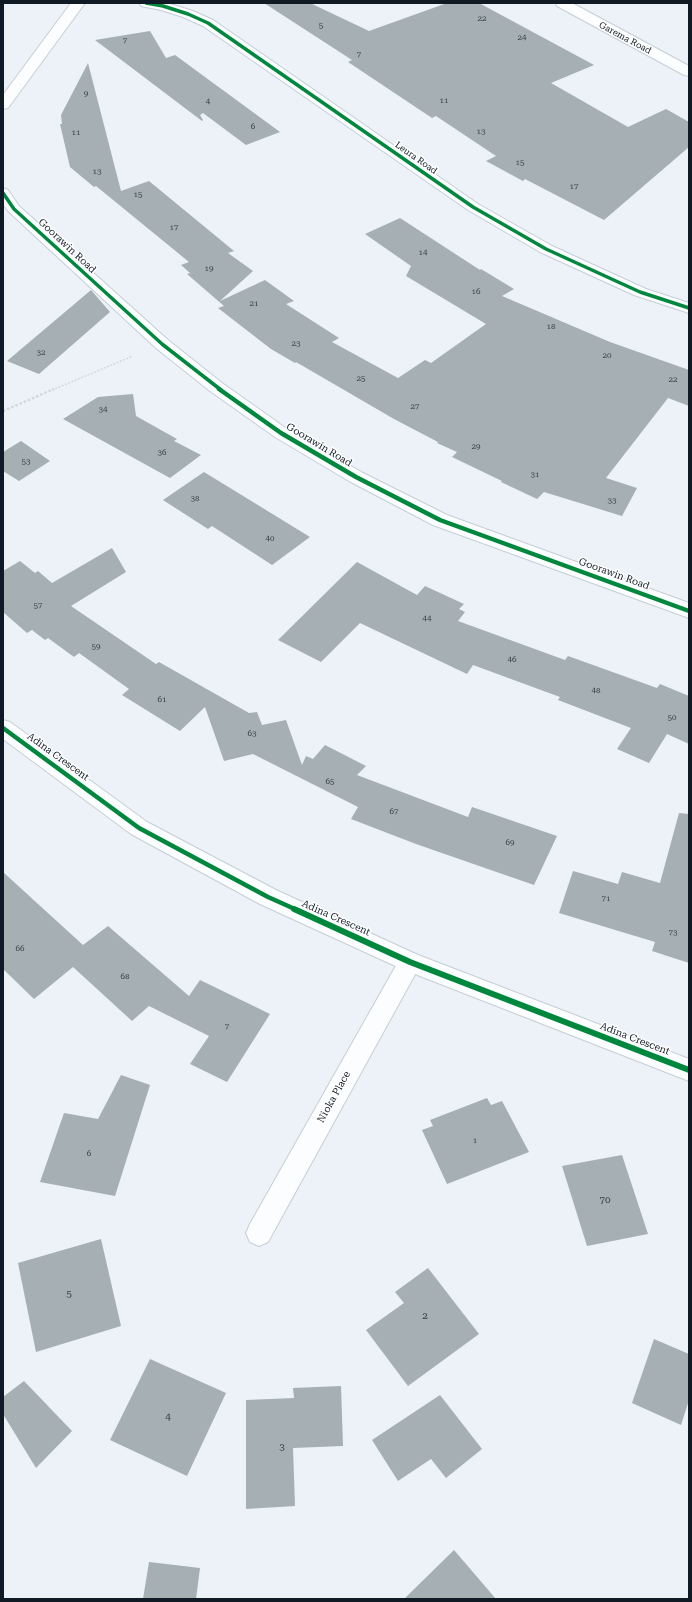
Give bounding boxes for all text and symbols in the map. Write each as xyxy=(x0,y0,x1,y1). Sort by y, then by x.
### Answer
house number: 22 xyxy=(478,14,486,24)
street label: Garema Road xyxy=(597,20,653,56)
house number: 5 xyxy=(319,21,323,31)
house number: 24 xyxy=(518,33,526,43)
house number: 7 xyxy=(123,36,127,46)
house number: 7 xyxy=(357,50,361,60)
house number: 9 xyxy=(84,89,88,99)
house number: 11 xyxy=(440,96,448,106)
house number: 4 xyxy=(206,97,210,107)
house number: 6 xyxy=(251,122,255,132)
house number: 13 xyxy=(477,127,485,137)
house number: 11 xyxy=(72,128,80,138)
street label: Leura Road xyxy=(393,140,439,176)
house number: 15 xyxy=(516,158,524,168)
house number: 13 xyxy=(93,167,101,177)
house number: 17 xyxy=(570,182,578,192)
house number: 15 xyxy=(134,190,142,200)
street label: Goorawin Road xyxy=(36,216,98,276)
house number: 17 xyxy=(170,223,178,233)
house number: 14 xyxy=(419,248,427,258)
house number: 19 xyxy=(205,264,213,274)
house number: 16 xyxy=(472,287,480,297)
house number: 21 xyxy=(250,299,258,309)
house number: 18 xyxy=(547,322,555,332)
house number: 23 xyxy=(292,339,300,349)
house number: 32 xyxy=(37,348,45,358)
house number: 20 xyxy=(603,351,611,361)
house number: 25 xyxy=(357,374,365,384)
house number: 22 xyxy=(669,375,677,385)
house number: 27 xyxy=(411,402,419,412)
house number: 34 xyxy=(99,405,107,415)
street label: Goorawin Road xyxy=(284,421,354,469)
house number: 29 xyxy=(472,442,480,452)
house number: 36 xyxy=(158,448,166,458)
house number: 53 xyxy=(22,457,30,467)
house number: 31 xyxy=(531,470,539,480)
house number: 38 xyxy=(191,494,199,504)
house number: 33 xyxy=(608,496,616,506)
house number: 40 xyxy=(266,534,274,544)
street label: Goorawin Road xyxy=(577,556,651,592)
house number: 57 xyxy=(34,601,42,611)
house number: 44 xyxy=(423,614,431,624)
house number: 59 xyxy=(92,642,100,652)
house number: 46 xyxy=(508,655,516,665)
house number: 48 xyxy=(592,686,600,696)
house number: 61 xyxy=(158,695,166,705)
house number: 50 xyxy=(668,713,676,723)
house number: 63 xyxy=(248,729,256,739)
street label: Adina Crescent xyxy=(25,730,91,784)
house number: 65 xyxy=(326,777,334,787)
house number: 67 xyxy=(390,807,398,817)
house number: 69 xyxy=(506,838,514,848)
house number: 71 xyxy=(602,894,610,904)
street label: Adina Crescent xyxy=(300,898,372,938)
house number: 73 xyxy=(669,928,677,938)
house number: 66 xyxy=(16,944,24,954)
house number: 68 xyxy=(121,972,129,982)
street label: Adina Crescent xyxy=(598,1020,672,1058)
house number: 7 xyxy=(225,1022,229,1032)
street label: Nioka Place xyxy=(315,1069,353,1125)
house number: 1 xyxy=(473,1136,477,1146)
house number: 6 xyxy=(87,1149,91,1159)
house number: 70 xyxy=(599,1194,611,1206)
house number: 5 xyxy=(66,1288,72,1300)
house number: 2 xyxy=(422,1310,428,1322)
house number: 4 xyxy=(165,1411,171,1423)
house number: 3 xyxy=(279,1441,285,1453)

